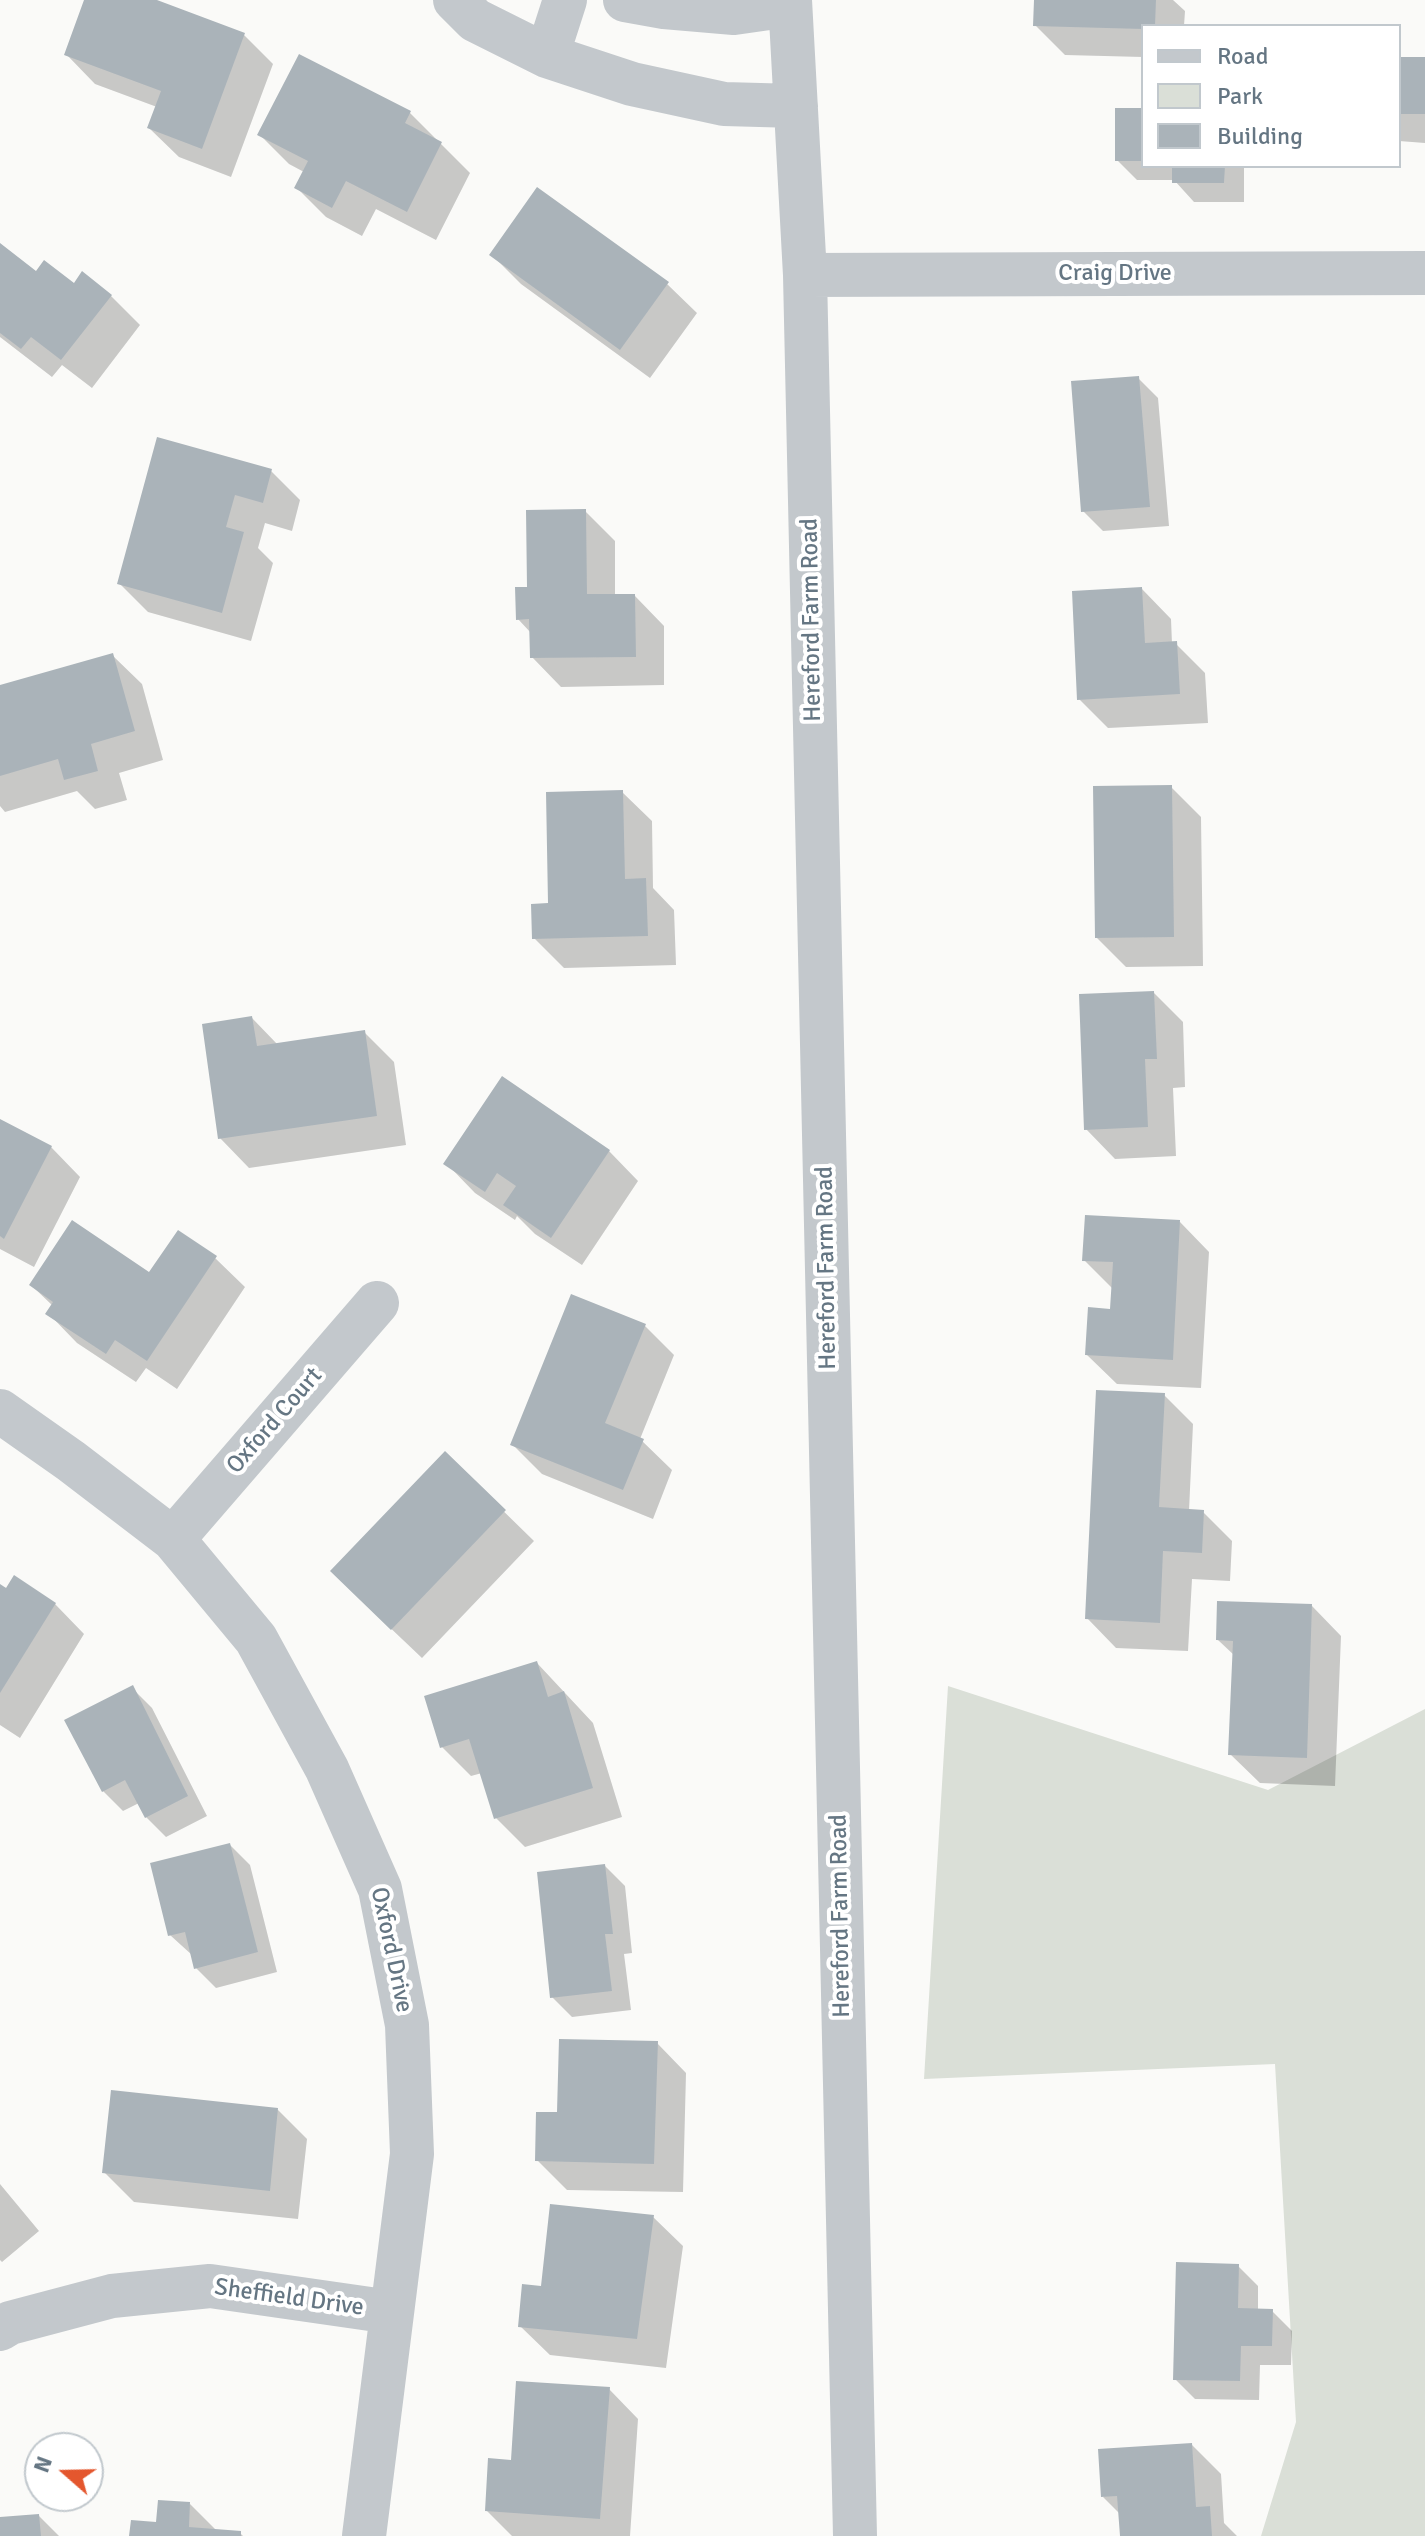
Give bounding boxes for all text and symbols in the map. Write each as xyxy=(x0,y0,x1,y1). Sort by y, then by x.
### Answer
legend xyxy=(1141,24,1401,168)
text: Road xyxy=(1217,41,1268,71)
text: Park xyxy=(1217,81,1263,111)
text: Building xyxy=(1217,121,1303,151)
street label: Craig Drive xyxy=(1058,260,1172,288)
street label: Hereford Farm Road xyxy=(796,518,828,722)
street label: Hereford Farm Road xyxy=(811,1166,843,1370)
street label: Oxford Court xyxy=(221,1362,329,1480)
street label: Hereford Farm Road xyxy=(825,1814,857,2018)
street label: Oxford Drive xyxy=(364,1885,418,2015)
street label: Sheffield Drive xyxy=(213,2273,365,2323)
north arrow xyxy=(24,2432,104,2512)
text: N xyxy=(28,2452,58,2476)

